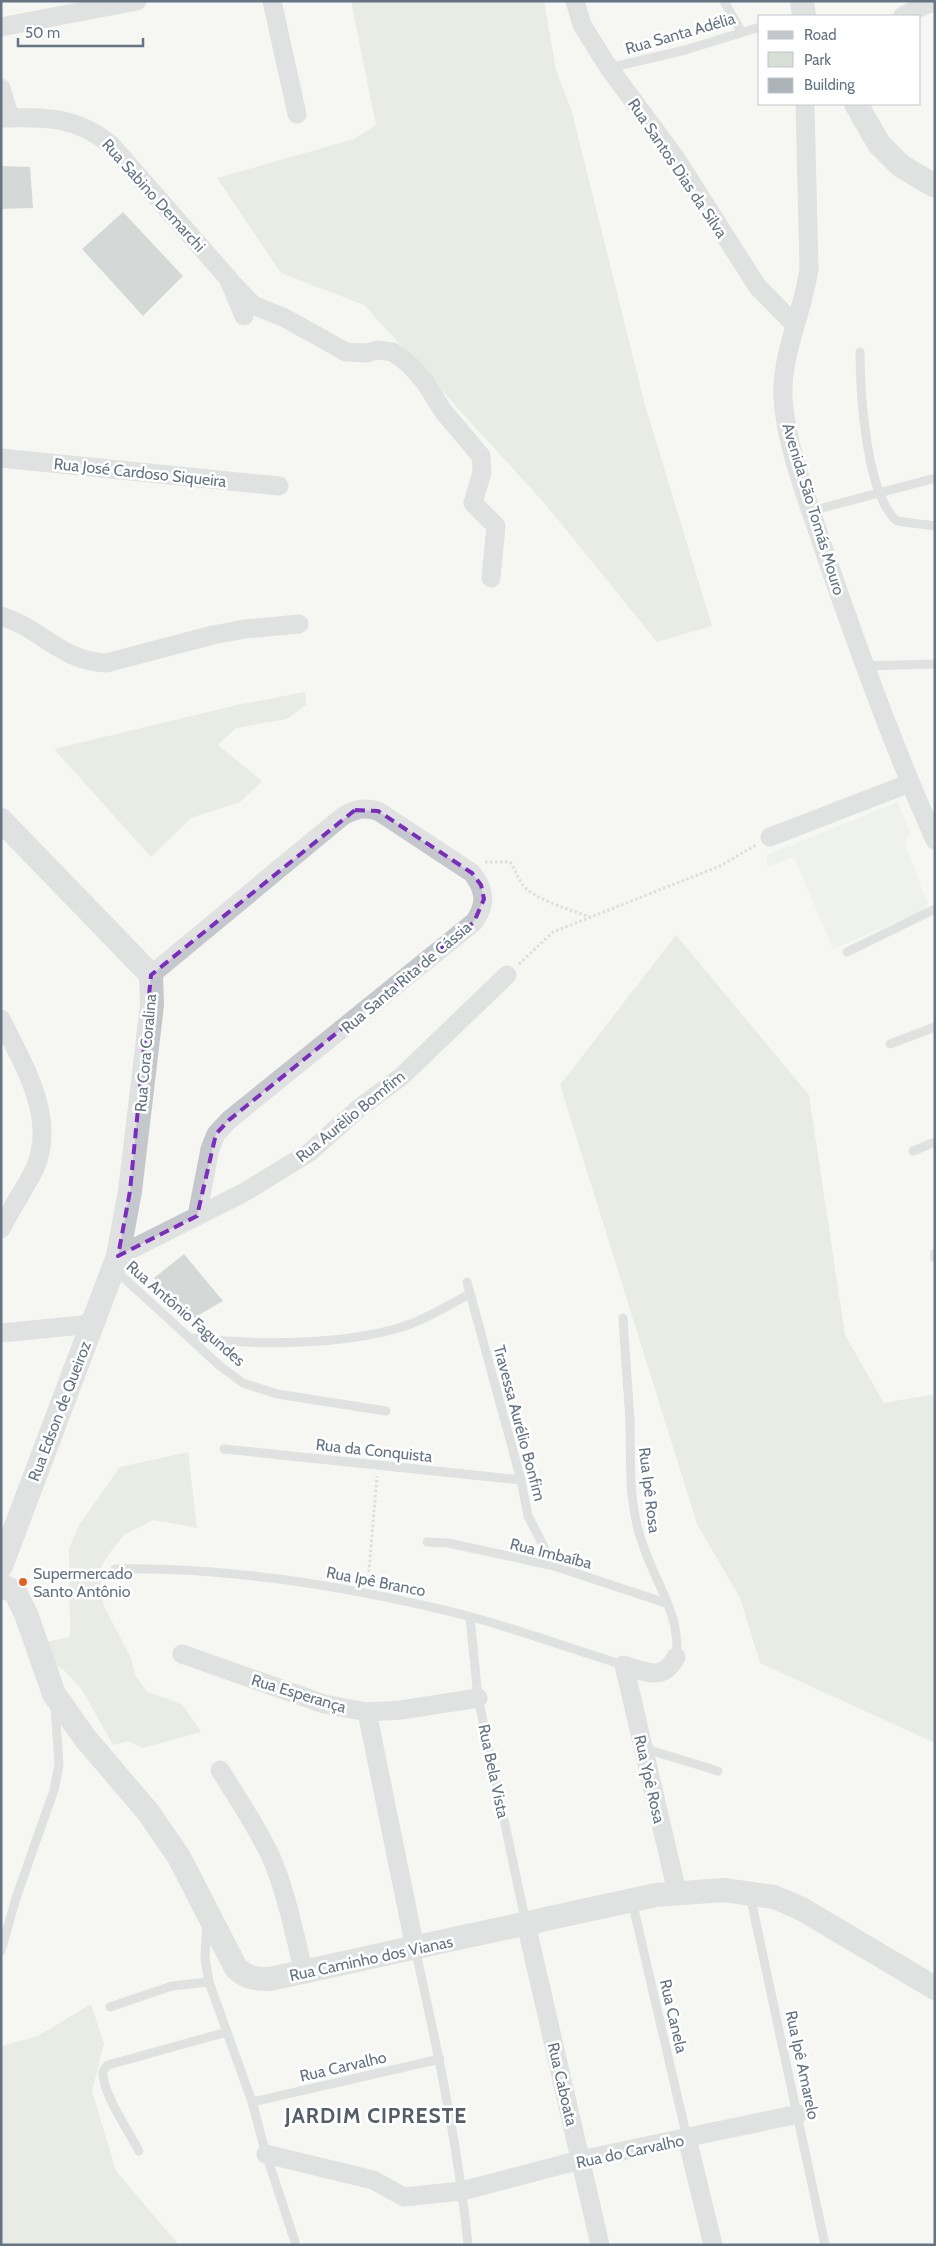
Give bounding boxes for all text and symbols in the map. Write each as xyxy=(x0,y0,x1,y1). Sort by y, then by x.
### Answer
street label: Rua Santa Adélia xyxy=(623,9,737,58)
scale bar xyxy=(18,15,142,47)
legend xyxy=(758,15,921,105)
text: 50 m xyxy=(25,24,60,42)
text: Road xyxy=(804,26,837,44)
text: Park xyxy=(804,51,831,69)
text: Building xyxy=(804,76,855,94)
street label: Rua Santos Dias da Silva xyxy=(624,95,732,242)
street label: Rua Sabino Demarchi xyxy=(98,135,209,256)
street label: Avenida São Tomás Mouro xyxy=(778,421,849,598)
street label: Rua José Cardoso Siqueira xyxy=(53,454,227,491)
street label: Rua Santa Rita de Cássia xyxy=(337,917,475,1037)
street label: Rua Cora Coralina xyxy=(131,993,160,1113)
street label: Rua Aurèlio Bomfim xyxy=(292,1067,409,1166)
street label: Rua Antônio Fagundes xyxy=(123,1257,249,1370)
street label: Rua Edson de Queiroz xyxy=(24,1338,95,1484)
street label: Travessa Aurélio Bonfim xyxy=(490,1343,549,1503)
street label: Rua da Conquista xyxy=(315,1435,433,1466)
street label: Rua Ipê Rosa xyxy=(635,1446,664,1534)
street label: Rua Imbaíba xyxy=(508,1534,594,1573)
street label: Rua Ipê Branco xyxy=(325,1563,427,1600)
place label: Supermercado Santo Antônio xyxy=(33,1564,133,1601)
marker: Supermercado Santo Antônio xyxy=(17,1576,29,1588)
street label: Rua Esperança xyxy=(249,1670,349,1717)
street label: Rua Bela Vista xyxy=(474,1722,513,1820)
street label: Rua Ypê Rosa xyxy=(630,1733,669,1826)
street label: Rua Caminho dos Vianas xyxy=(288,1932,455,1985)
street label: Rua Canela xyxy=(656,1977,691,2055)
street label: Rua Ipê Amarelo xyxy=(782,2009,823,2121)
street label: Rua Caboata xyxy=(544,2041,581,2128)
street label: Rua Carvalho xyxy=(298,2047,389,2086)
district label: JARDIM CIPRESTE xyxy=(284,2103,467,2128)
street label: Rua do Carvalho xyxy=(574,2131,686,2172)

